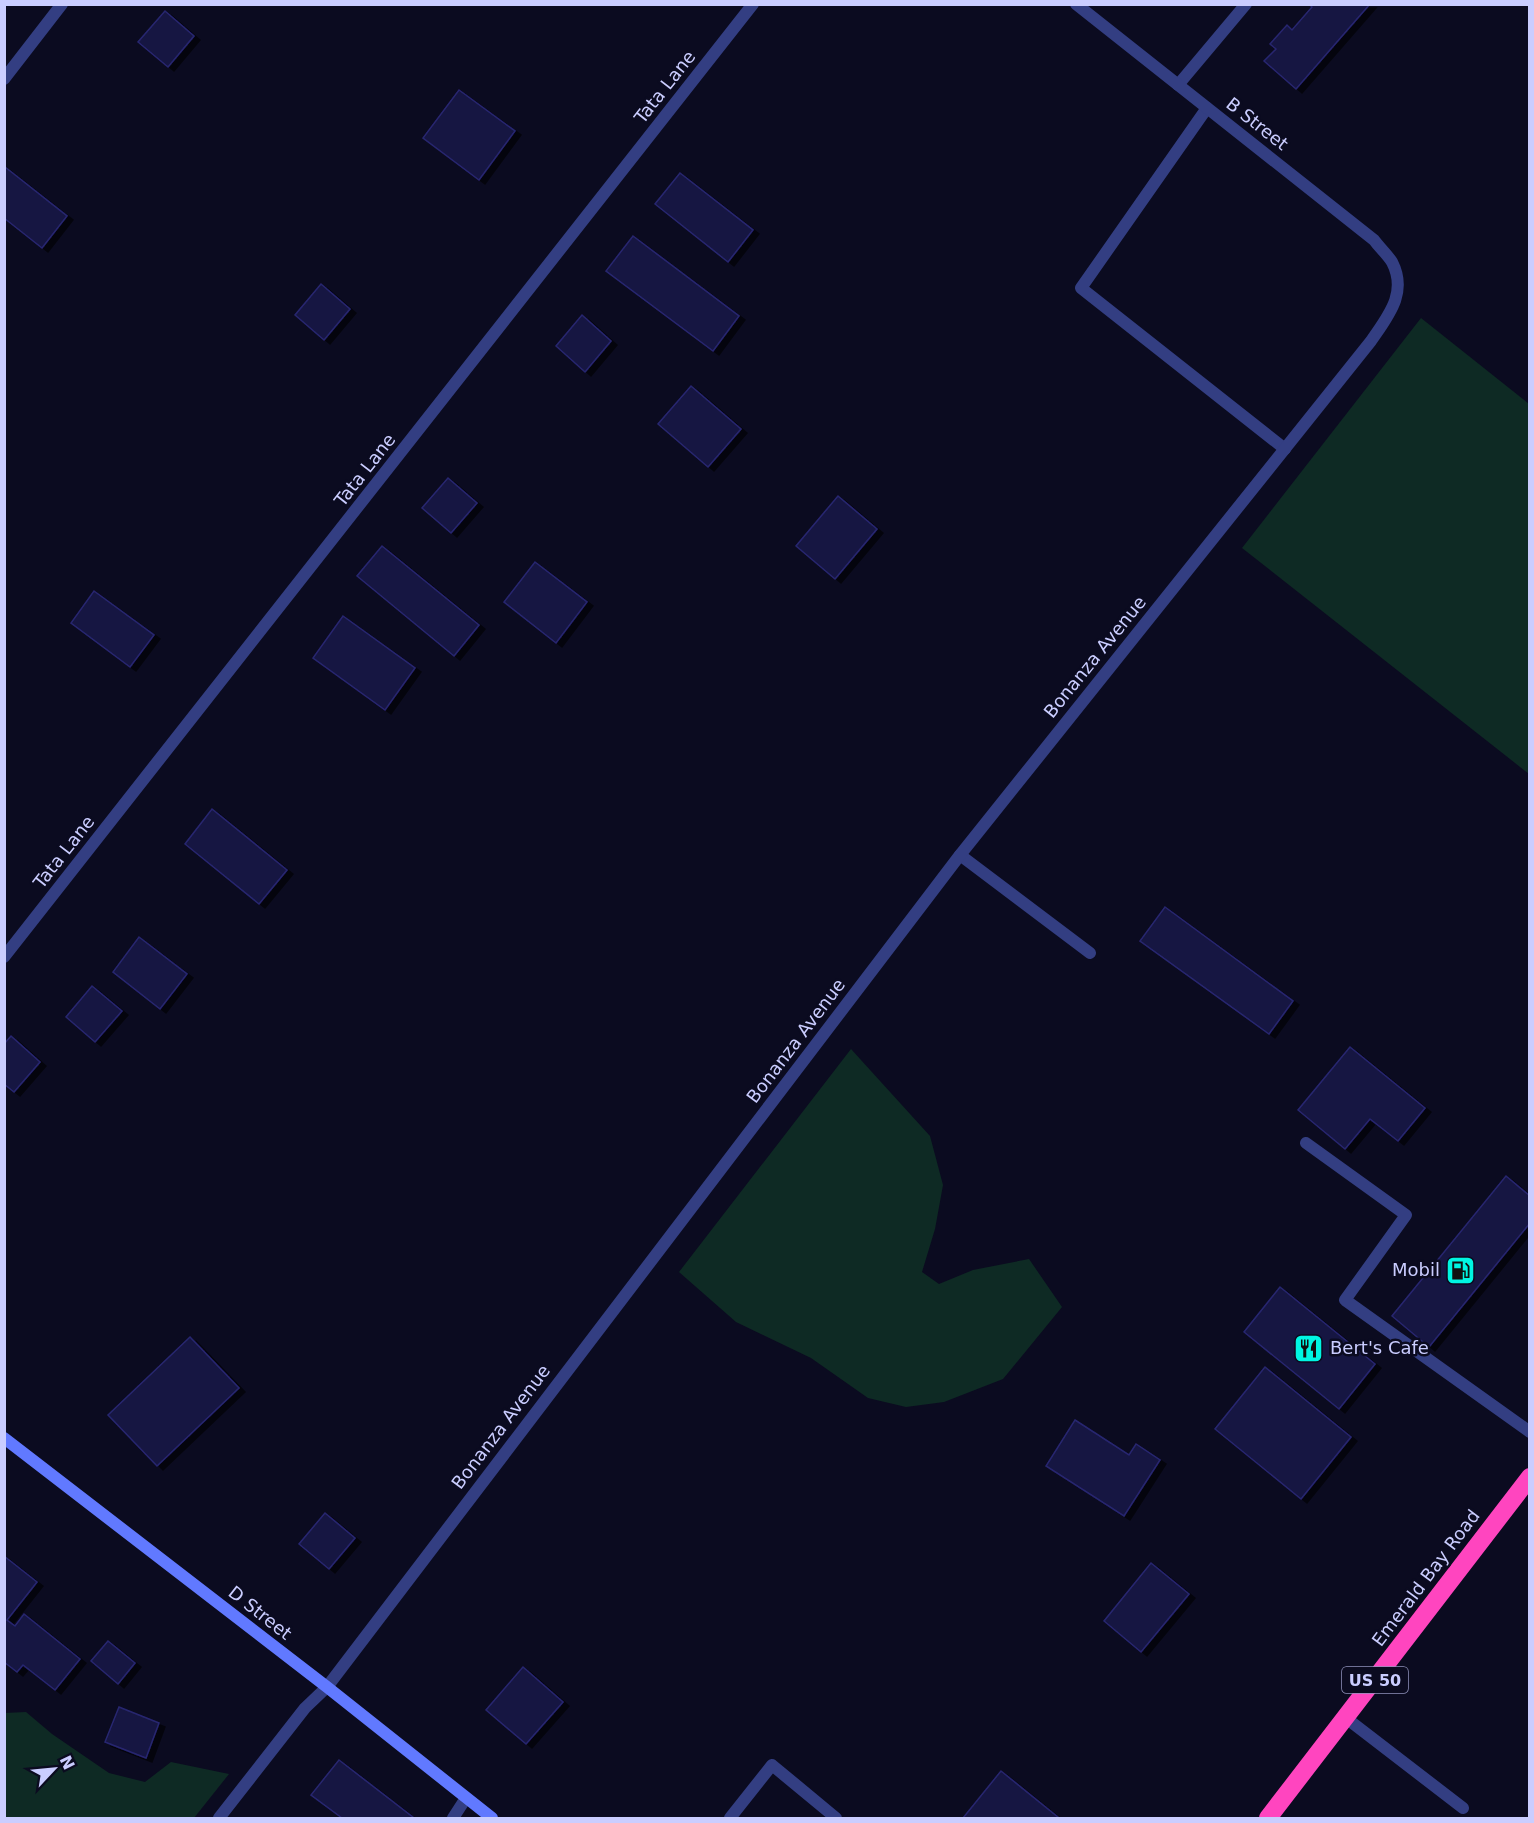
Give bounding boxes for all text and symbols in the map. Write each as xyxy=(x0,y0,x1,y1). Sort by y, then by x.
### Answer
street label: Tata Lane xyxy=(629,46,699,128)
street label: B Street xyxy=(1222,93,1292,154)
street label: Tata Lane xyxy=(329,429,399,511)
street label: Bonanza Avenue xyxy=(1039,592,1150,722)
street label: Tata Lane xyxy=(28,811,98,893)
street label: Bonanza Avenue xyxy=(742,974,849,1107)
fuel station icon: Mobil xyxy=(1445,1254,1477,1286)
place label: Mobil xyxy=(1392,1259,1440,1280)
restaurant icon: Bert's Cafe xyxy=(1293,1332,1325,1364)
place label: Bert's Cafe xyxy=(1330,1337,1429,1358)
street label: Bonanza Avenue xyxy=(447,1360,554,1493)
street label: Emerald Bay Road xyxy=(1367,1505,1484,1650)
street label: D Street xyxy=(225,1581,296,1644)
road number: US 50 xyxy=(1342,1667,1408,1693)
north arrow xyxy=(24,1739,84,1799)
text: N xyxy=(56,1752,79,1773)

